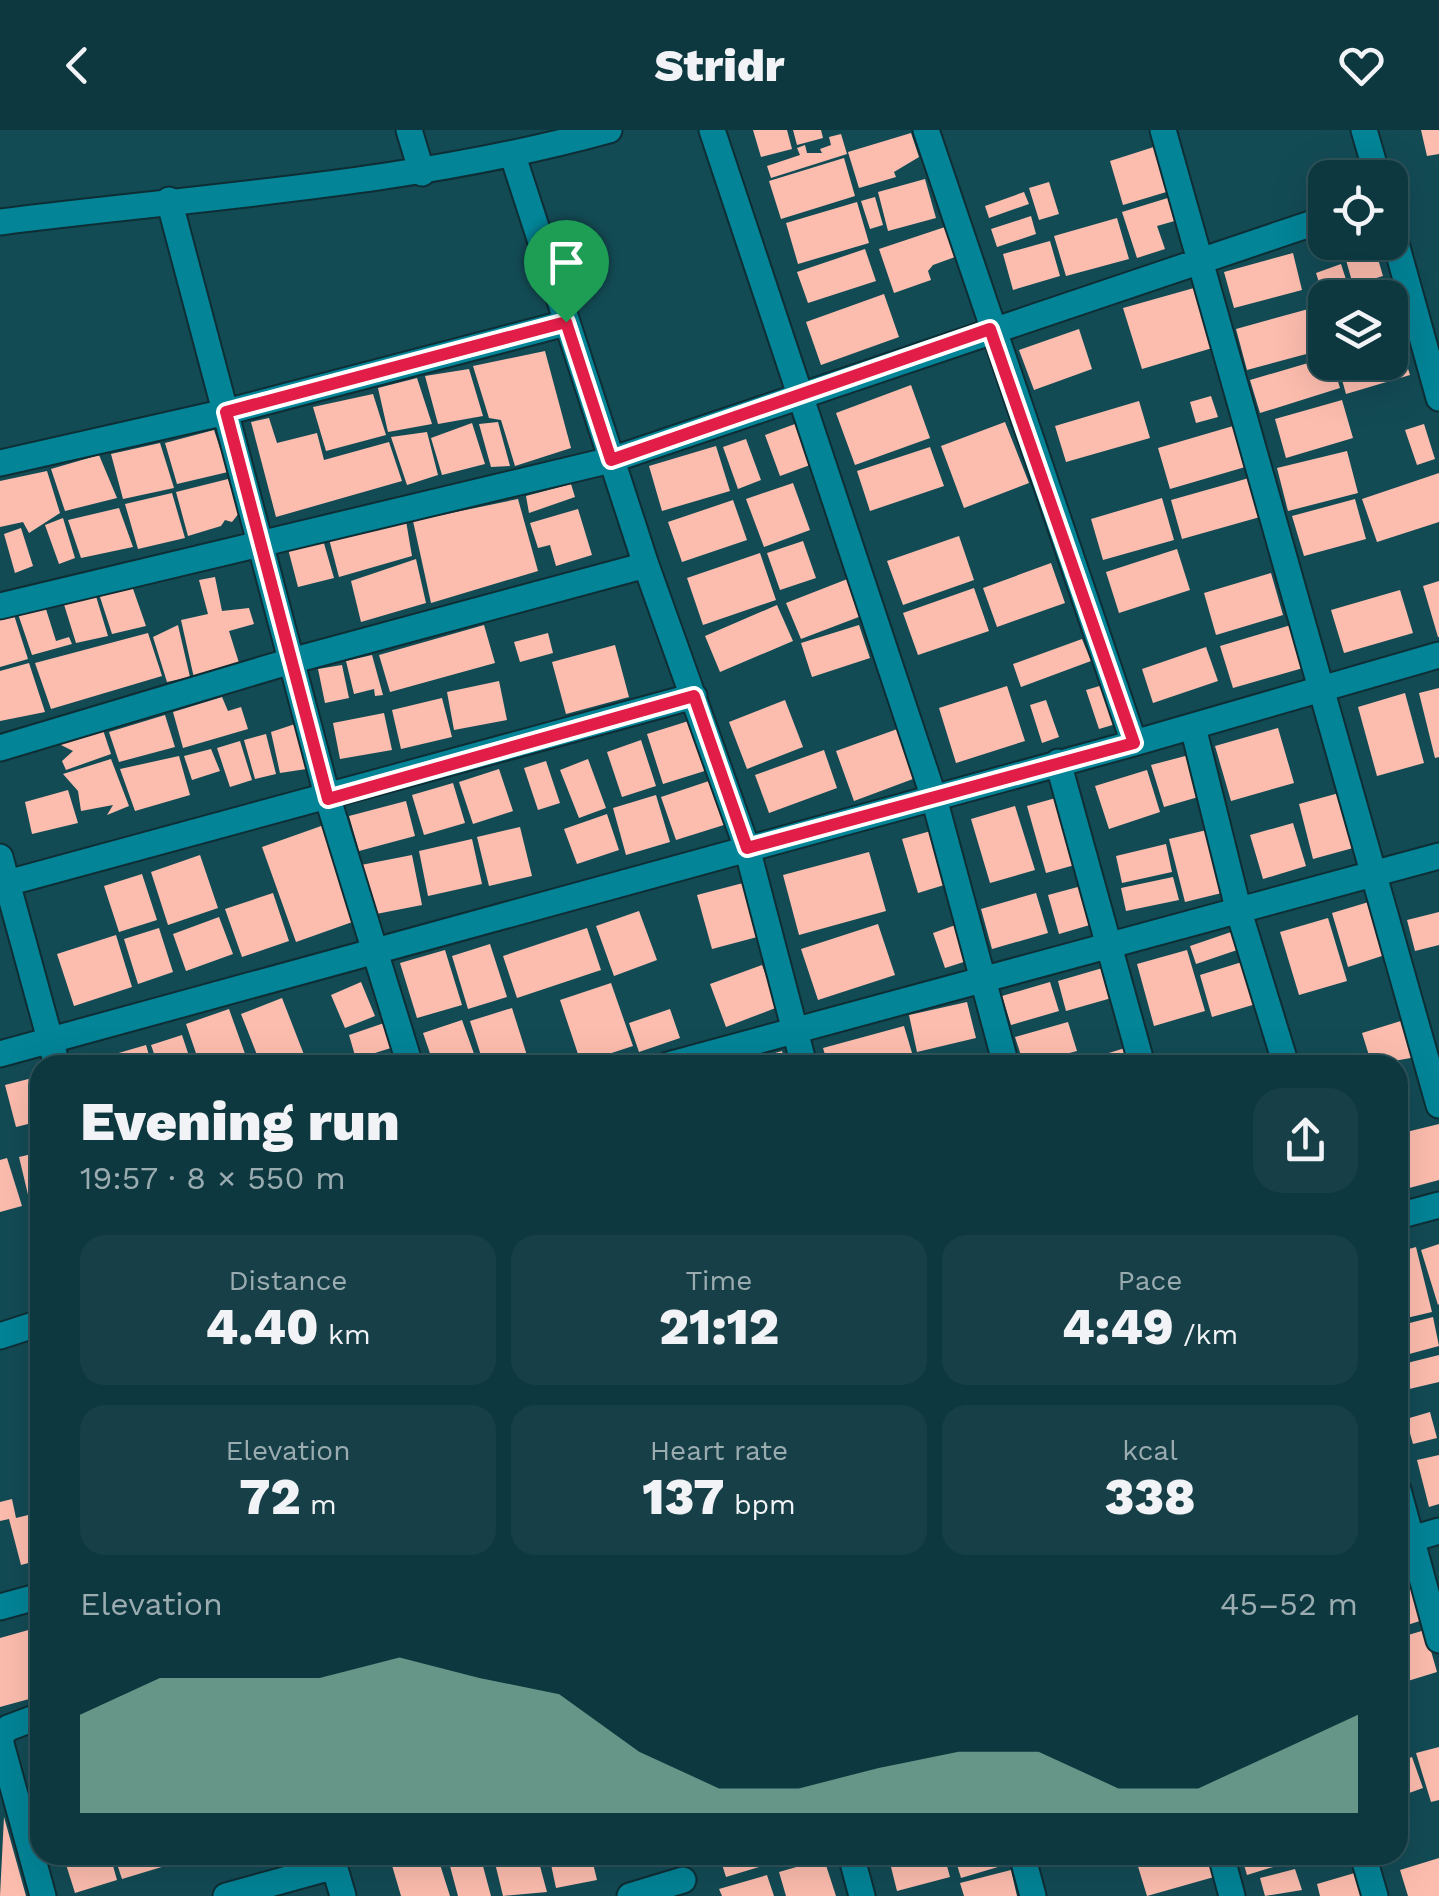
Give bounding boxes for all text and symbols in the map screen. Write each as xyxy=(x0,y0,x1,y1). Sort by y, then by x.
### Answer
icon: back xyxy=(50,38,105,93)
icon: heart xyxy=(1334,38,1389,93)
text: Stridr xyxy=(654,39,785,92)
map controls xyxy=(1308,160,1408,380)
button: locate xyxy=(1308,160,1408,260)
pin xyxy=(524,220,609,323)
icon: arrive xyxy=(539,235,594,290)
button: layers xyxy=(1308,280,1408,380)
button: share xyxy=(1253,1088,1358,1193)
text: Evening run xyxy=(80,1089,400,1153)
text: 19:57 · 8 × 550 m xyxy=(80,1159,346,1197)
text: Distance xyxy=(228,1264,348,1297)
text: Time xyxy=(686,1264,752,1297)
text: Pace xyxy=(1118,1264,1182,1297)
text: 4.40 xyxy=(205,1297,319,1356)
text: 21:12 xyxy=(659,1297,779,1356)
text: 4:49 xyxy=(1062,1297,1174,1356)
text: km xyxy=(319,1318,371,1351)
text: /km xyxy=(1174,1318,1238,1351)
text: Elevation xyxy=(226,1434,351,1467)
text: Heart rate xyxy=(650,1434,788,1467)
text: kcal xyxy=(1122,1434,1178,1467)
text: 72 xyxy=(239,1467,301,1526)
text: 137 xyxy=(642,1467,724,1526)
text: 338 xyxy=(1104,1467,1196,1526)
text: m xyxy=(301,1488,337,1521)
text: bpm xyxy=(724,1488,796,1521)
text: Elevation xyxy=(80,1585,223,1623)
text: 45–52 m xyxy=(1220,1585,1358,1623)

